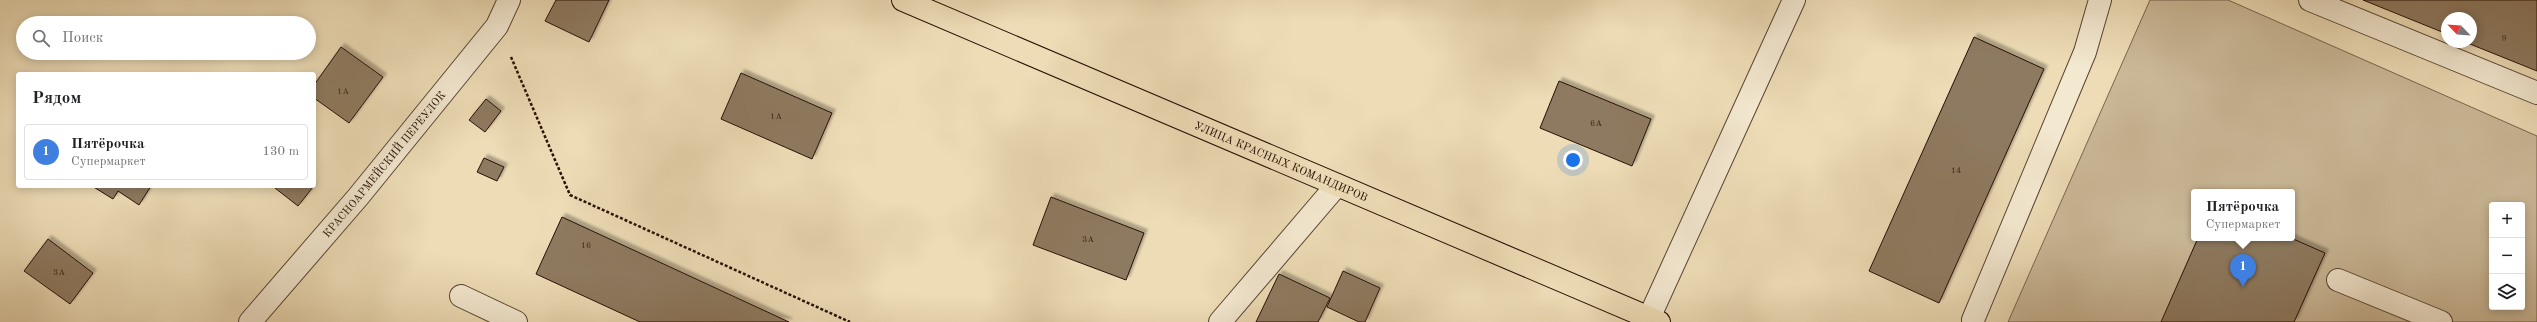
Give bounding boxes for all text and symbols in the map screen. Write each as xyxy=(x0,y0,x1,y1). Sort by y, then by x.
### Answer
north arrow xyxy=(2441,12,2477,48)
search box xyxy=(16,16,316,60)
icon: search xyxy=(30,27,52,49)
text: Поиск xyxy=(62,31,103,46)
house number: 9 xyxy=(2501,34,2507,43)
house number: 1А xyxy=(337,87,349,96)
text: Рядом xyxy=(32,90,81,107)
street label: КРАСНОАРМЕЙСКИЙ ПЕРЕУЛОК xyxy=(322,90,448,240)
house number: 1А xyxy=(770,112,782,121)
house number: 6А xyxy=(1590,119,1602,128)
street label: УЛИЦА КРАСНЫХ КОМАНДИРОВ xyxy=(1192,121,1369,204)
text: Пятёрочка xyxy=(71,137,145,152)
text: 1 xyxy=(42,145,50,158)
text: 130 m xyxy=(262,145,299,158)
your location xyxy=(1563,150,1583,170)
text: Супермаркет xyxy=(71,155,146,168)
house number: 14 xyxy=(1951,166,1961,175)
popup xyxy=(2191,189,2295,241)
text: Пятёрочка xyxy=(2206,200,2279,215)
map controls xyxy=(2489,202,2525,310)
button: + xyxy=(2489,202,2525,238)
text: Супермаркет xyxy=(2206,218,2280,231)
house number: 3А xyxy=(1082,235,1094,244)
button: − xyxy=(2489,238,2525,274)
house number: 16 xyxy=(581,241,591,250)
pin: 1 xyxy=(2230,254,2256,287)
house number: 3А xyxy=(53,268,65,277)
button: layers xyxy=(2489,274,2525,310)

